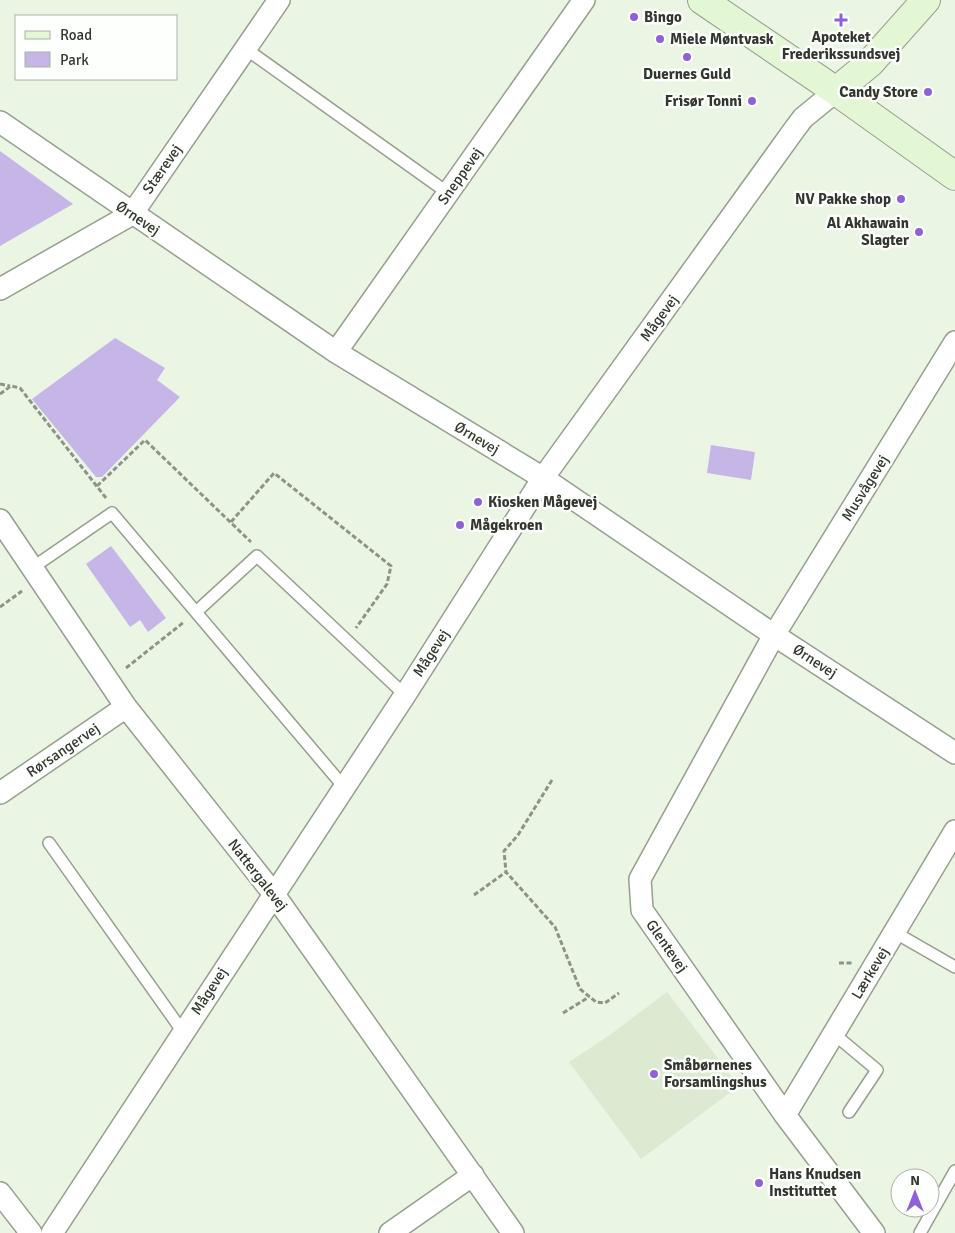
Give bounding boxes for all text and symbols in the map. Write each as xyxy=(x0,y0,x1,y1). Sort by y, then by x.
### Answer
place label: Bingo xyxy=(644,8,682,26)
marker: Bingo xyxy=(628,11,640,23)
marker: Apoteket Frederikssundsvej xyxy=(835,14,847,26)
legend xyxy=(15,15,178,80)
text: Road xyxy=(60,26,92,44)
place label: Apoteket Frederikssundsvej xyxy=(782,28,900,63)
place label: Miele Møntvask xyxy=(670,30,774,48)
marker: Miele Møntvask xyxy=(654,33,666,45)
text: Park xyxy=(60,51,89,69)
marker: Duernes Guld xyxy=(681,51,693,63)
place label: Duernes Guld xyxy=(643,65,731,83)
place label: Candy Store xyxy=(839,83,918,101)
marker: Candy Store xyxy=(922,86,934,98)
place label: Frisør Tonni xyxy=(665,92,742,110)
marker: Frisør Tonni xyxy=(746,95,758,107)
street label: Stærevej xyxy=(139,141,185,197)
street label: Sneppevej xyxy=(434,144,486,208)
place label: NV Pakke shop xyxy=(795,190,891,208)
marker: NV Pakke shop xyxy=(895,193,907,205)
street label: Ørnevej xyxy=(113,197,163,239)
place label: Al Akhawain Slagter xyxy=(827,214,909,249)
marker: Al Akhawain Slagter xyxy=(913,226,925,238)
street label: Mågevej xyxy=(636,291,682,345)
street label: Ørnevej xyxy=(451,418,503,458)
street label: Musvågevej xyxy=(838,452,892,524)
place label: Kiosken Mågevej xyxy=(488,493,597,511)
marker: Kiosken Mågevej xyxy=(472,496,484,508)
place label: Mågekroen xyxy=(470,516,543,534)
marker: Mågekroen xyxy=(454,519,466,531)
street label: Mågevej xyxy=(409,626,453,680)
street label: Ørnevej xyxy=(789,640,841,682)
street label: Rørsangervej xyxy=(23,719,103,781)
street label: Nattergalevej xyxy=(224,835,292,915)
street label: Glentevej xyxy=(642,916,692,976)
street label: Lærkevej xyxy=(847,944,893,1002)
street label: Mågevej xyxy=(187,964,231,1018)
place label: Småbørnenes Forsamlingshus xyxy=(664,1056,767,1091)
marker: Småbørnenes Forsamlingshus xyxy=(648,1068,660,1080)
place label: Hans Knudsen Instituttet xyxy=(769,1165,861,1200)
north arrow xyxy=(890,1168,940,1218)
text: N xyxy=(910,1172,920,1189)
marker: Hans Knudsen Instituttet xyxy=(753,1177,765,1189)

